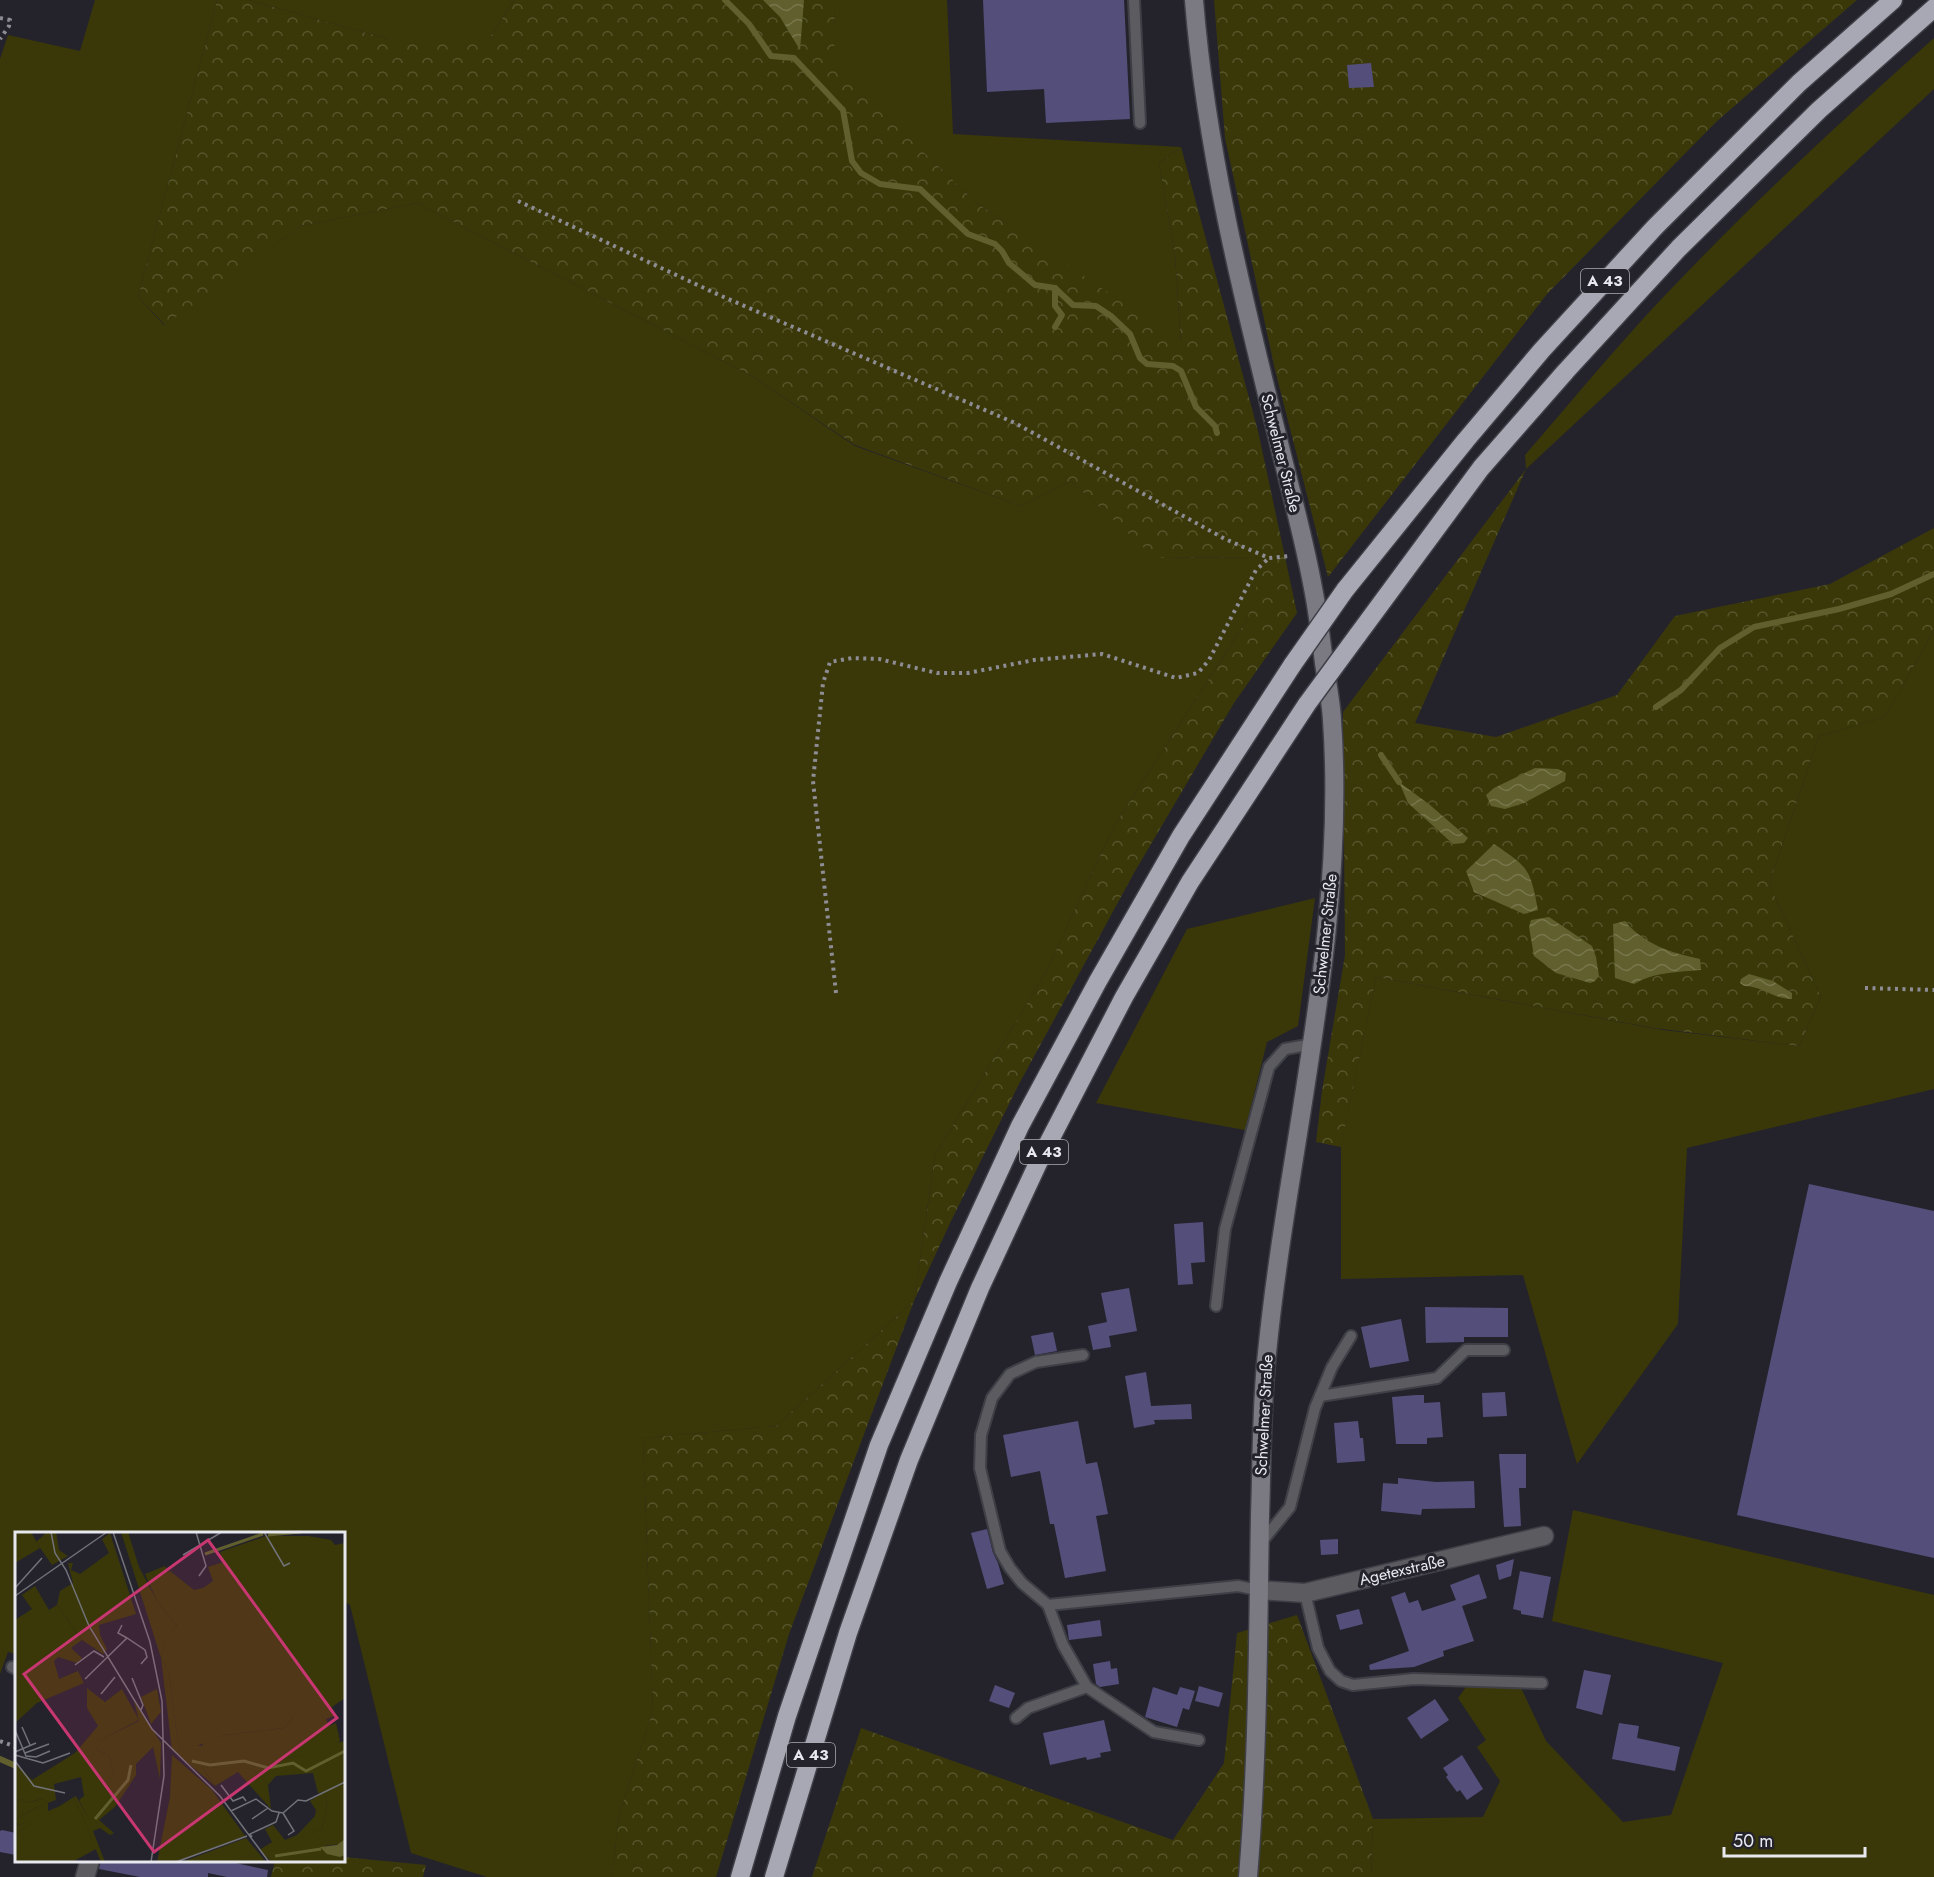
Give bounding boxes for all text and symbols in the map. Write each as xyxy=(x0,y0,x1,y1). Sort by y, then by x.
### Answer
road number: A 43 xyxy=(1581,269,1629,293)
street label: Schwelmer Straße xyxy=(1255,391,1307,515)
street label: Schwelmer Straße xyxy=(1307,872,1343,996)
road number: A 43 xyxy=(1020,1140,1068,1164)
street label: Schwelmer Straße xyxy=(1249,1354,1279,1476)
inset map xyxy=(15,1532,345,1862)
street label: Agetexstraße xyxy=(1357,1549,1447,1591)
road number: A 43 xyxy=(787,1743,835,1767)
scale bar xyxy=(1724,1820,1865,1858)
text: 50 m xyxy=(1733,1828,1773,1854)

